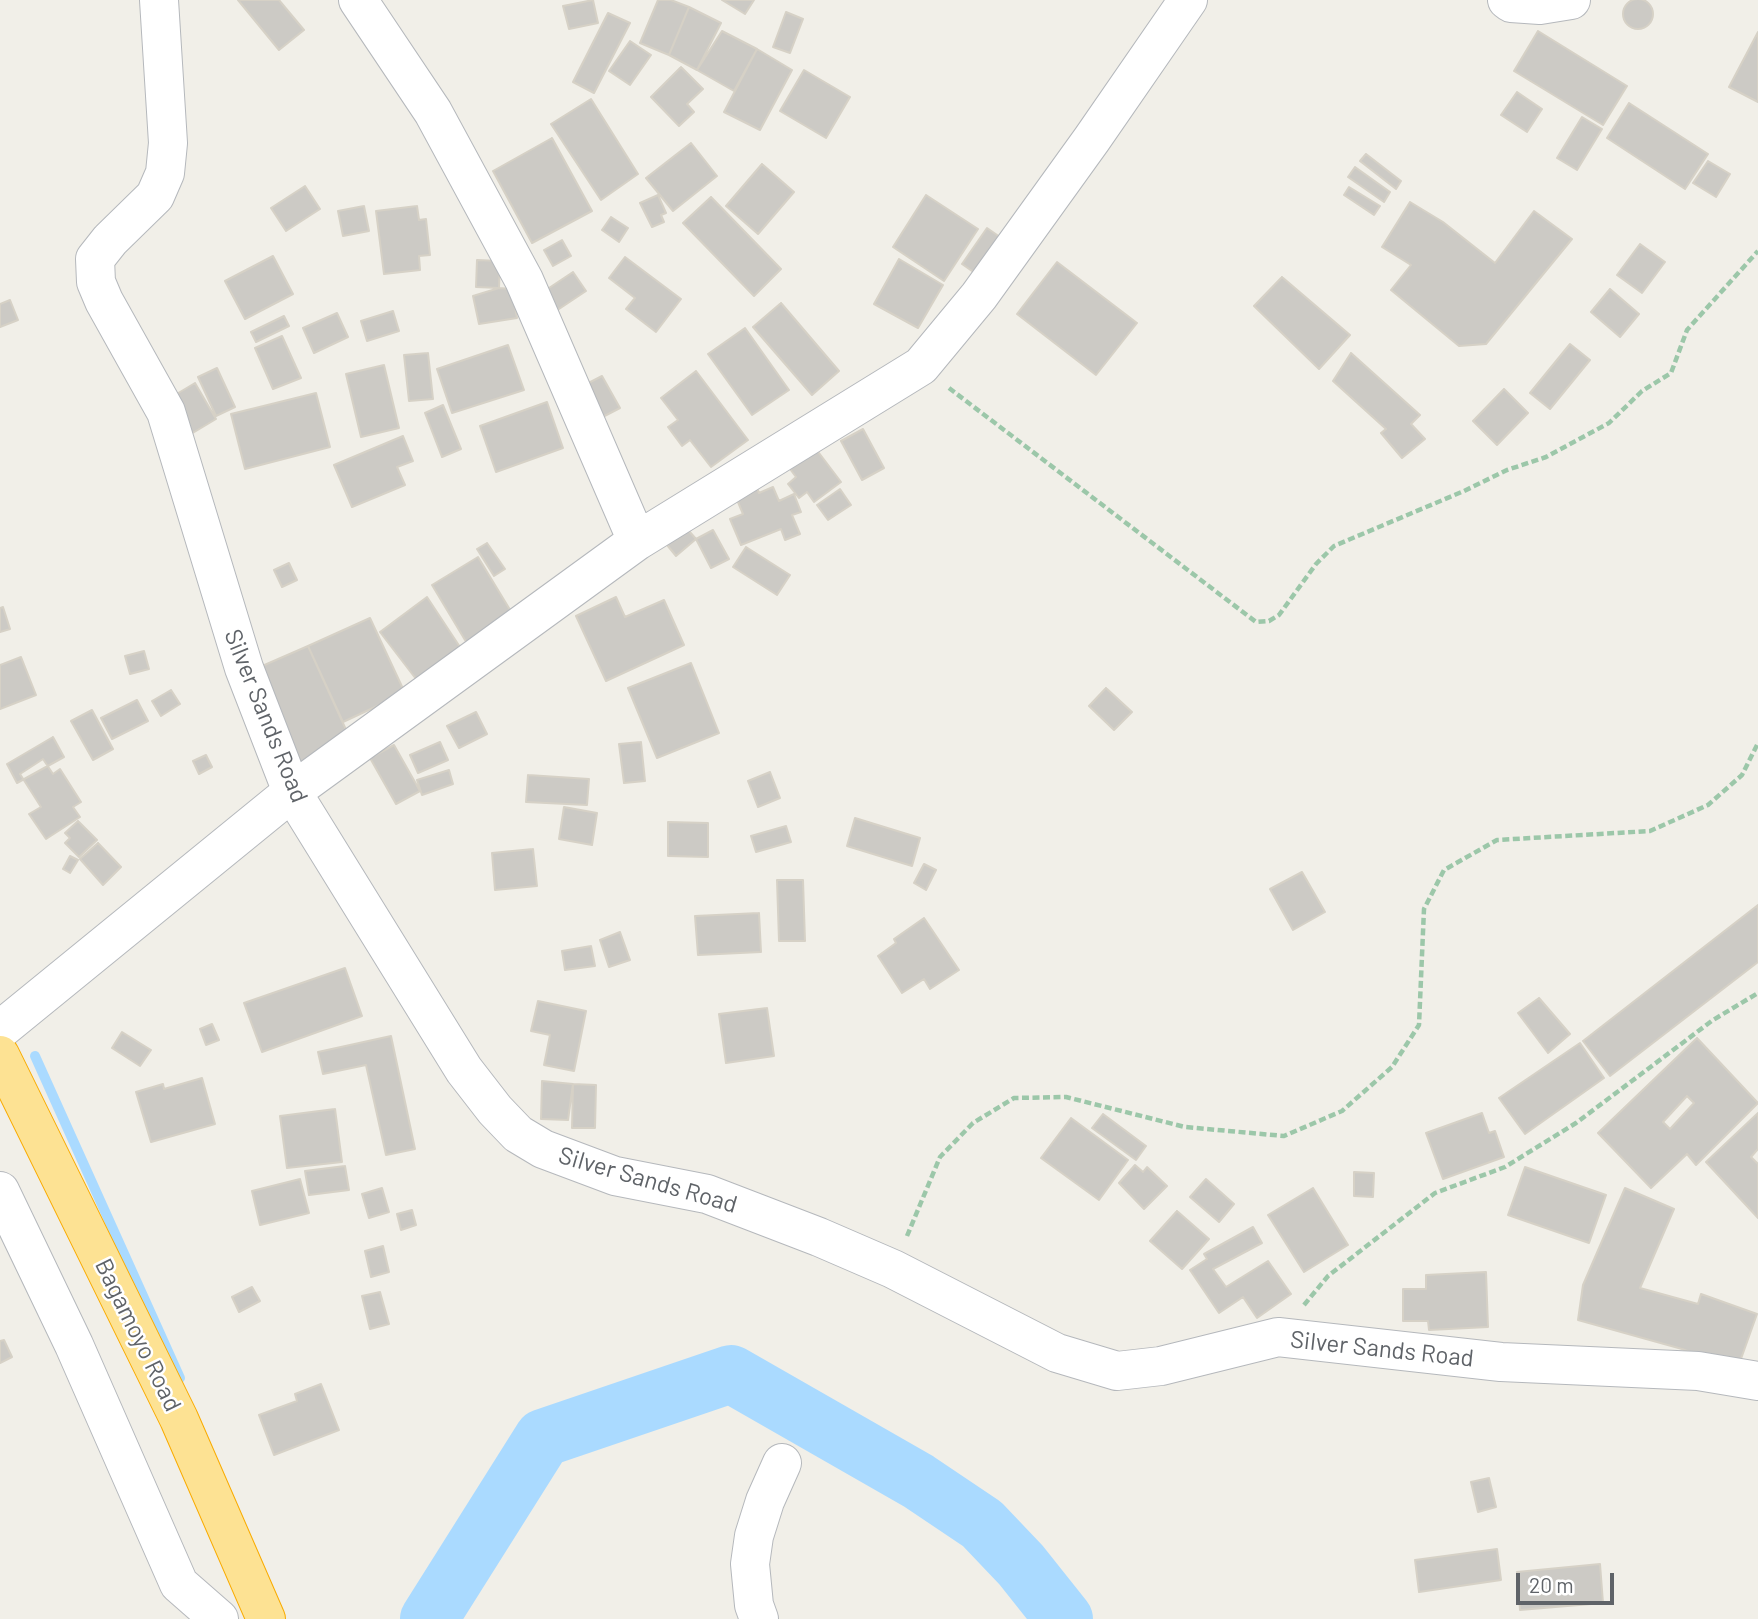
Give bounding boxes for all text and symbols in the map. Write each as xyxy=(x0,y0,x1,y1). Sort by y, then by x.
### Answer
street label: Silver Sands Road xyxy=(218,625,314,807)
street label: Silver Sands Road xyxy=(555,1141,741,1219)
street label: Bagamoyo Road xyxy=(89,1254,187,1416)
street label: Silver Sands Road xyxy=(1289,1325,1475,1373)
scale bar xyxy=(1520,1560,1618,1604)
text: 20 m xyxy=(1529,1572,1574,1597)

